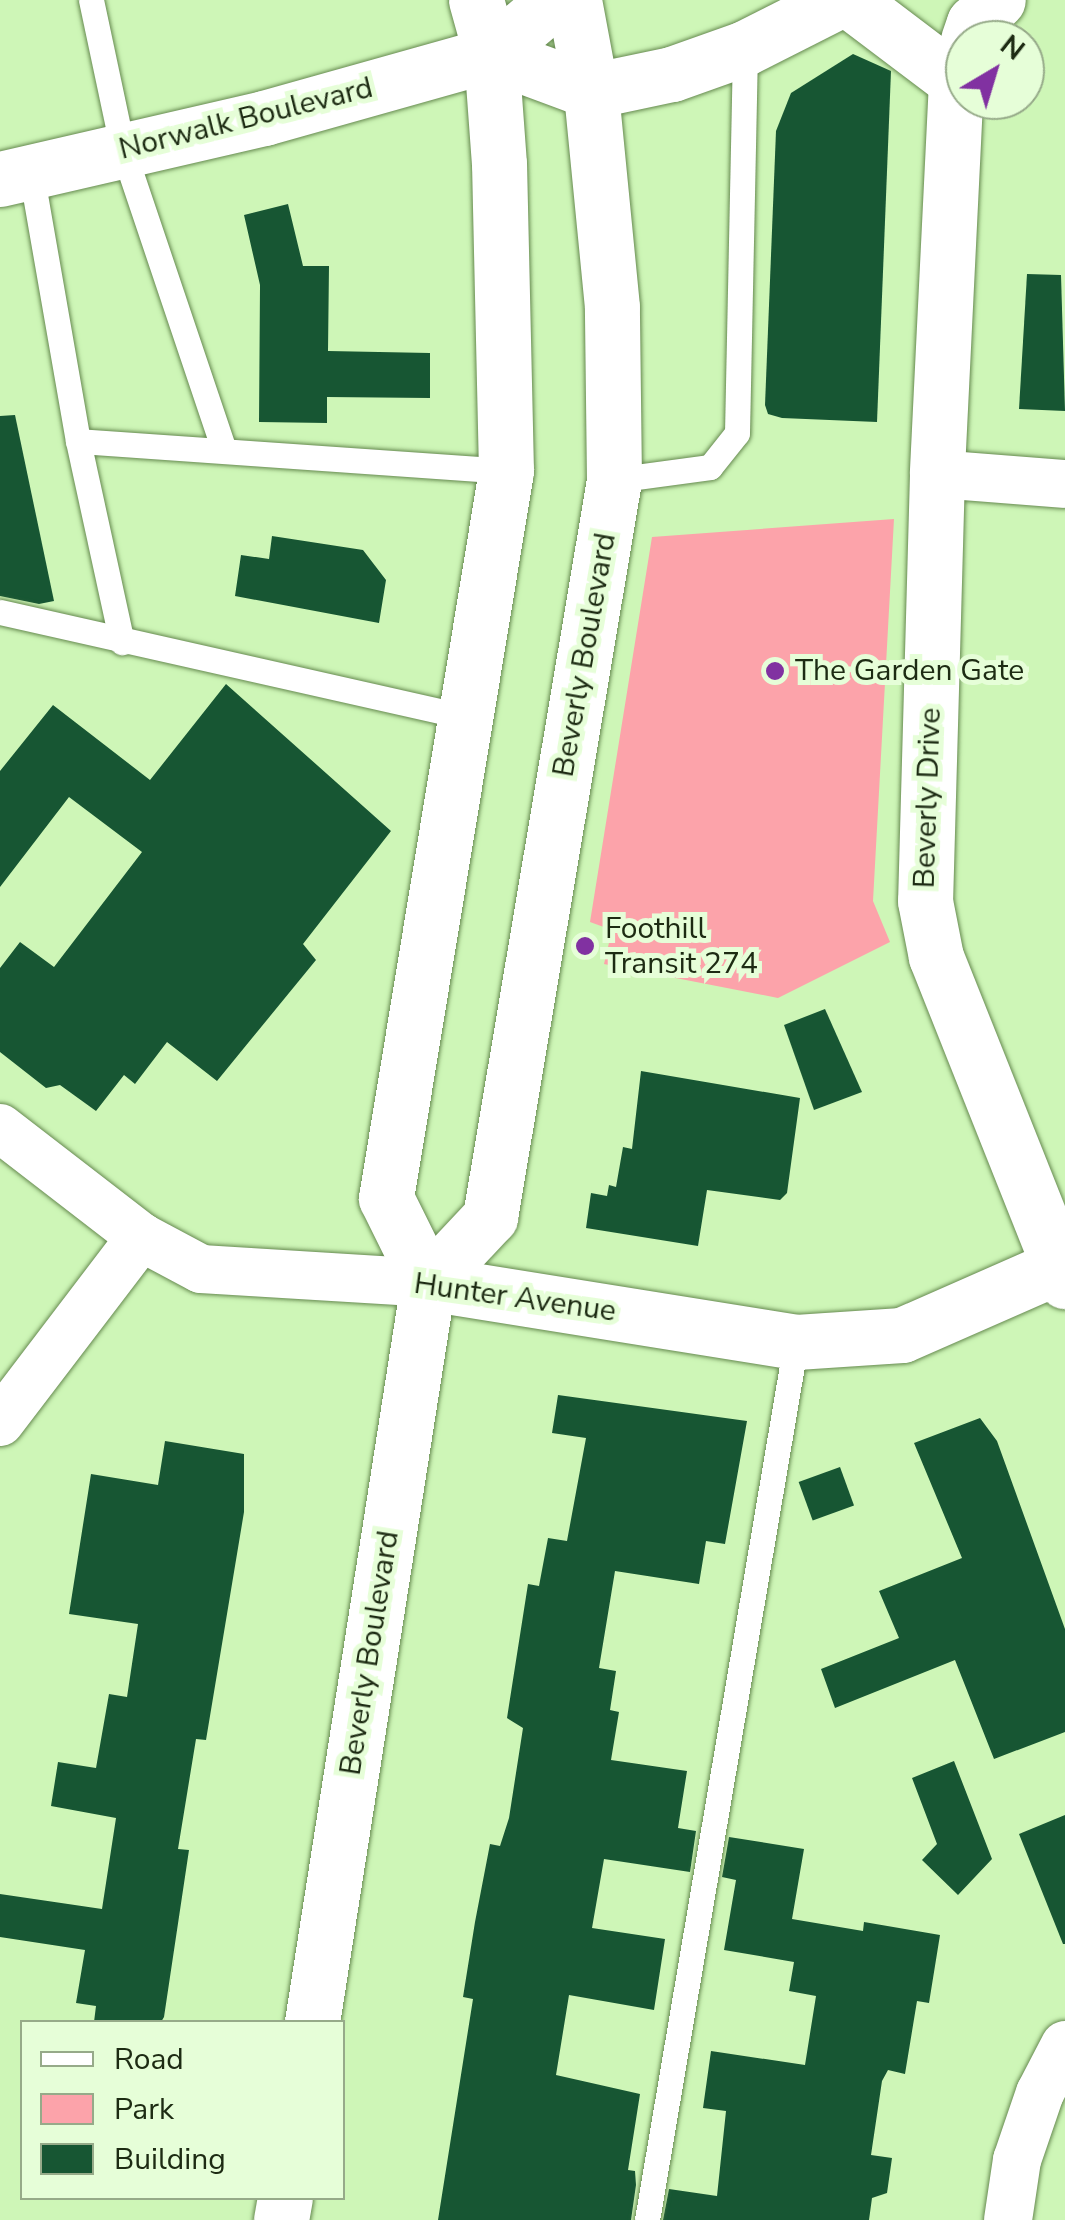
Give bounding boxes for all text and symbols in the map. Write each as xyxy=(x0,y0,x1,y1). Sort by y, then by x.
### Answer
north arrow xyxy=(945,20,1045,120)
text: N xyxy=(992,27,1032,69)
street label: Norwalk Boulevard xyxy=(115,70,377,168)
street label: Beverly Boulevard xyxy=(546,530,624,780)
place label: The Garden Gate xyxy=(795,653,1024,689)
marker: The Garden Gate xyxy=(764,660,786,682)
street label: Beverly Drive xyxy=(907,707,949,889)
place label: Foothill Transit 274 xyxy=(605,911,758,982)
marker: Foothill Transit 274 xyxy=(574,935,596,957)
street label: Hunter Avenue xyxy=(412,1266,618,1330)
street label: Beverly Boulevard xyxy=(333,1528,407,1778)
legend xyxy=(20,2020,345,2200)
text: Road xyxy=(114,2039,184,2080)
text: Park xyxy=(114,2089,174,2130)
text: Building xyxy=(114,2139,226,2180)

